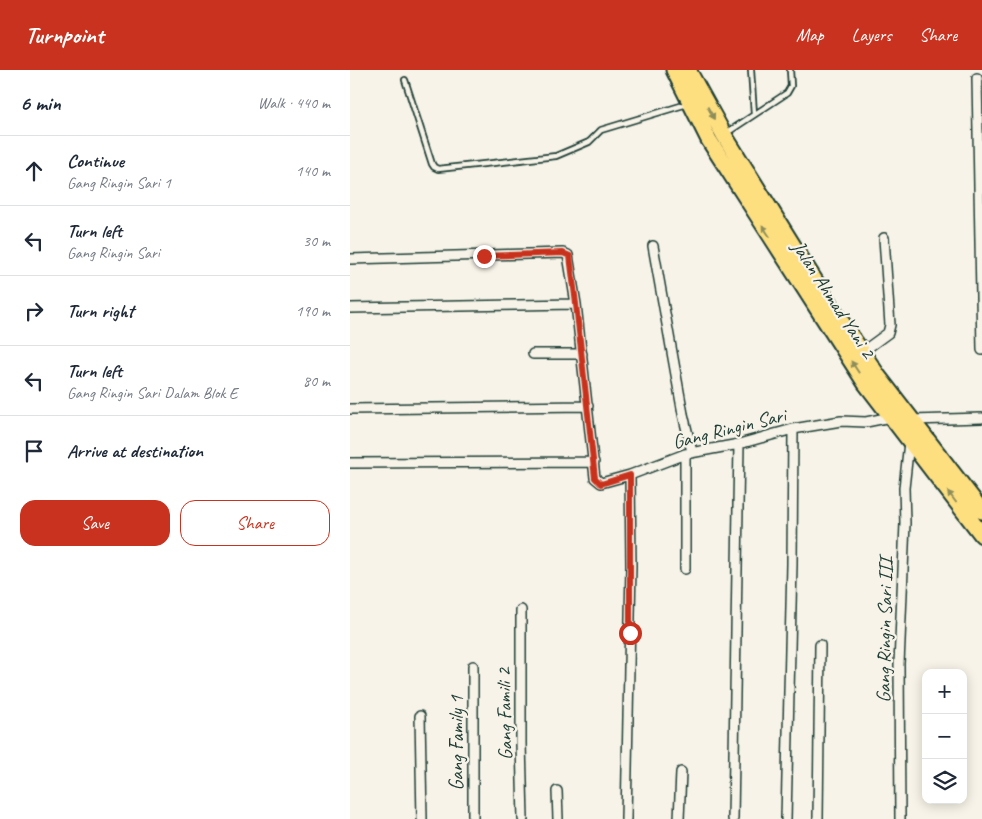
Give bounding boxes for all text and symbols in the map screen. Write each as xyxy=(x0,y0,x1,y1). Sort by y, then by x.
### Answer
text: Turnpoint xyxy=(25,20,104,50)
text: Map xyxy=(796,24,824,46)
text: Layers xyxy=(852,24,891,46)
text: Share xyxy=(919,24,957,46)
text: 6 min xyxy=(20,90,61,116)
text: Walk · 440 m xyxy=(258,93,330,113)
one-way arrow xyxy=(707,106,716,119)
text: Continue xyxy=(67,149,124,173)
icon: ahead xyxy=(20,157,48,185)
text: 140 m xyxy=(296,161,330,181)
text: Gang Ringin Sari 1 xyxy=(67,173,171,193)
text: Turn left xyxy=(67,219,122,243)
one-way arrow xyxy=(761,224,771,237)
icon: left xyxy=(20,227,48,255)
text: 30 m xyxy=(303,231,330,251)
street label: Jalan Ahmad Yani 2 xyxy=(786,235,882,364)
text: Gang Ringin Sari xyxy=(67,243,160,263)
route end xyxy=(473,245,496,268)
icon: right xyxy=(20,297,48,325)
text: Turn right xyxy=(67,299,134,323)
text: 190 m xyxy=(296,301,330,321)
text: Turn left xyxy=(67,359,122,383)
one-way arrow xyxy=(850,360,859,374)
icon: left xyxy=(20,367,48,395)
text: 80 m xyxy=(303,371,330,391)
text: Gang Ringin Sari Dalam Blok E xyxy=(67,383,238,403)
street label: Gang Ringin Sari xyxy=(670,402,791,455)
icon: arrive xyxy=(20,437,48,465)
text: Arrive at destination xyxy=(67,439,203,463)
one-way arrow xyxy=(947,491,958,504)
button: Save xyxy=(20,500,170,546)
button: Share xyxy=(180,500,330,546)
street label: Gang Ringin Sari III xyxy=(871,553,898,703)
route start xyxy=(619,622,642,645)
street label: Gang Famili 2 xyxy=(491,666,518,760)
map controls xyxy=(922,669,967,804)
button: + xyxy=(922,669,967,714)
street label: Gang Family 1 xyxy=(444,694,469,791)
button: − xyxy=(922,714,967,759)
button: layers xyxy=(922,759,967,804)

